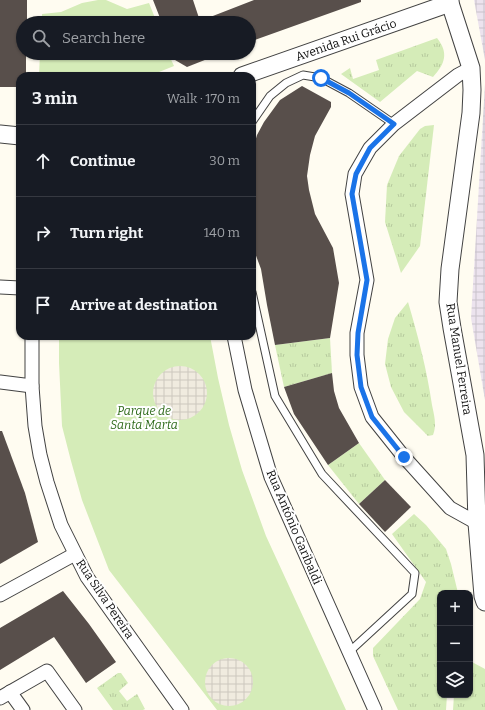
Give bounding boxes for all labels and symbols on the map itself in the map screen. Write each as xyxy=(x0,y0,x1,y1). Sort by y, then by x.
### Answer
street label: Avenida Rui Grácio xyxy=(294,16,398,64)
route start xyxy=(312,69,330,87)
street label: Rua Manuel Ferreira xyxy=(443,302,475,416)
park label: Parque de Santa Marta xyxy=(110,404,178,432)
route end xyxy=(395,448,413,466)
street label: Rua António Garibaldi xyxy=(263,468,325,587)
street label: Rua Silva Pereira xyxy=(73,557,137,642)

